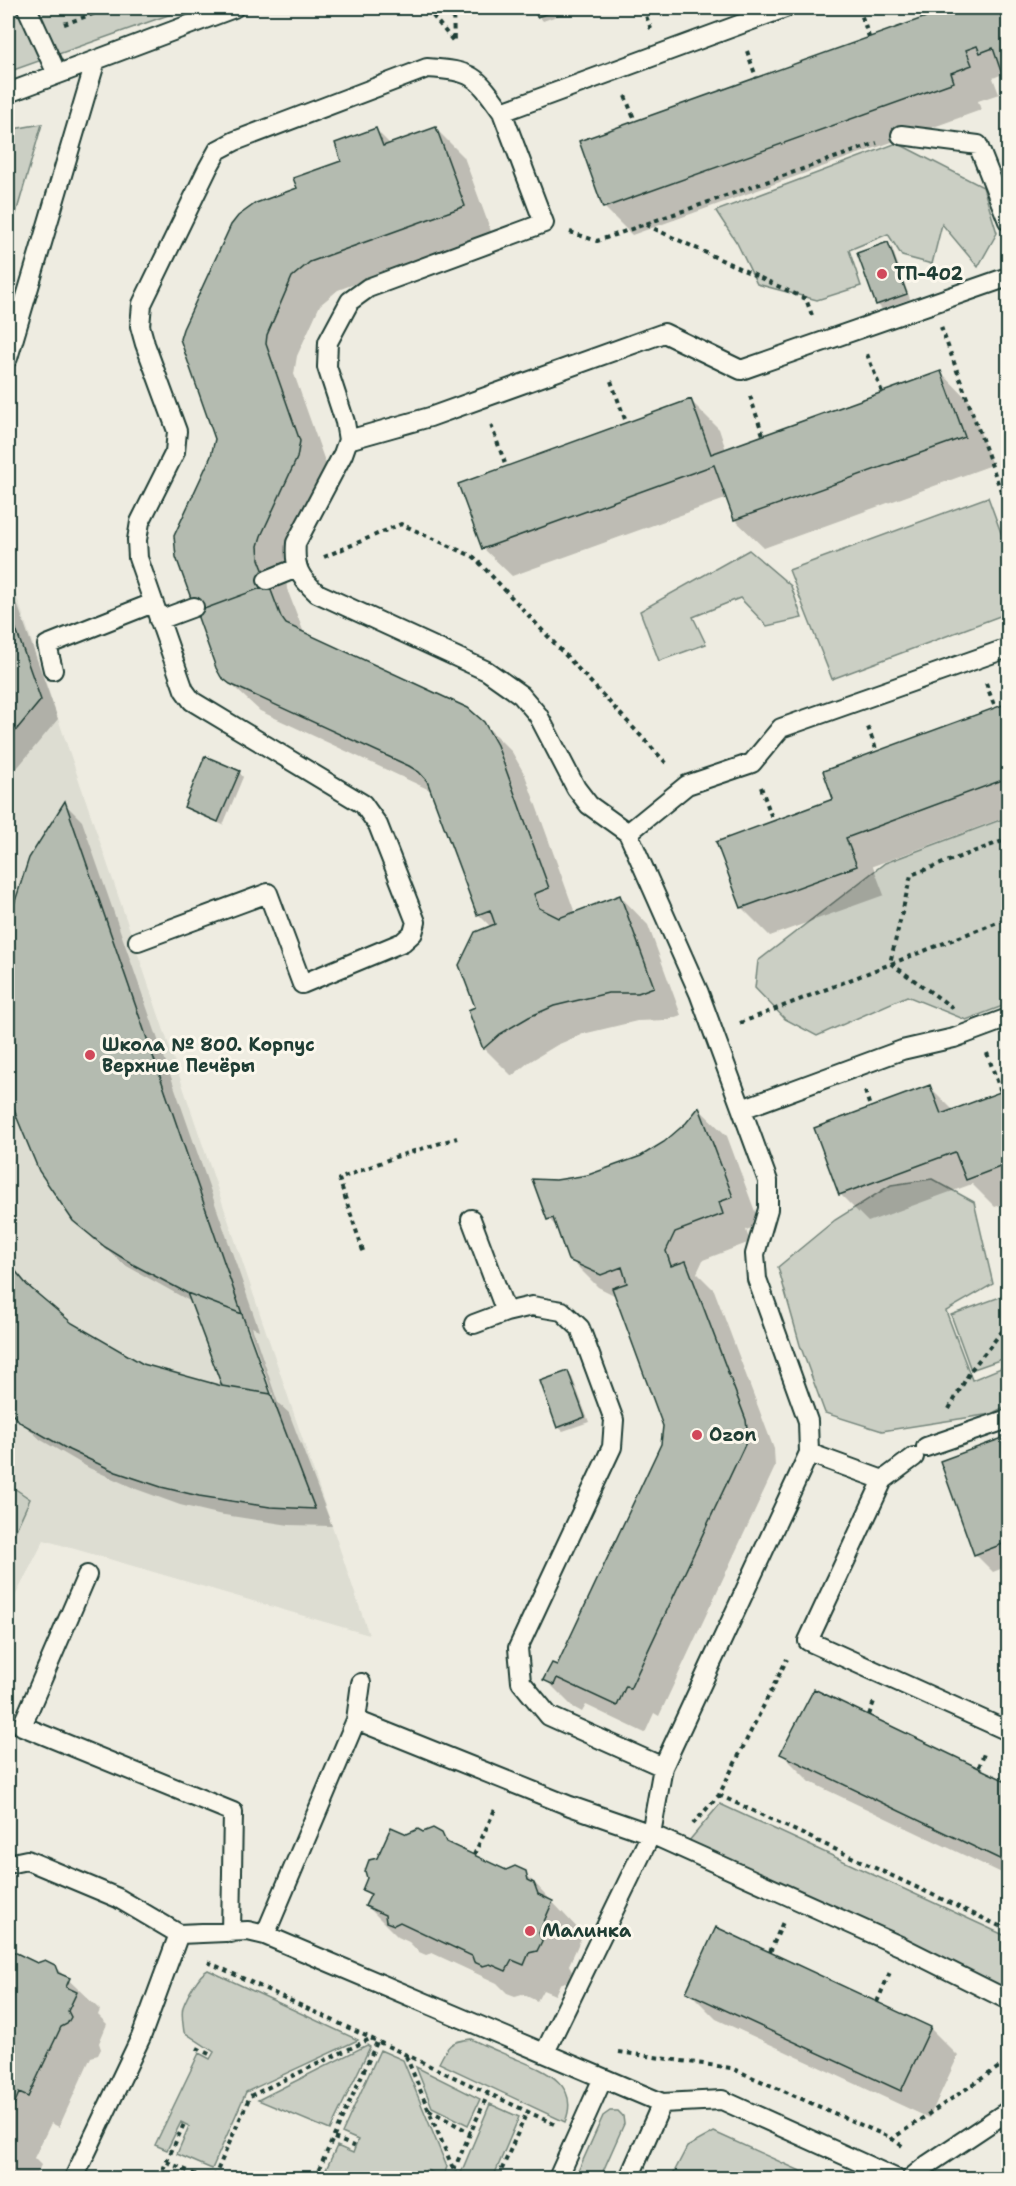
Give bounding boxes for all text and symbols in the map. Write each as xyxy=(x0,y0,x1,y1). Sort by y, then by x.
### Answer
place label: ТП-402 xyxy=(894,262,964,286)
marker: ТП-402 xyxy=(875,267,889,281)
place label: Школа № 800. Корпус Верхние Печёры xyxy=(102,1033,315,1078)
marker: Школа № 800. Корпус Верхние Печёры xyxy=(83,1048,97,1062)
place label: Ozon xyxy=(709,1423,756,1447)
marker: Ozon xyxy=(690,1428,704,1442)
place label: Малинка xyxy=(542,1919,632,1943)
marker: Малинка xyxy=(523,1924,537,1938)

